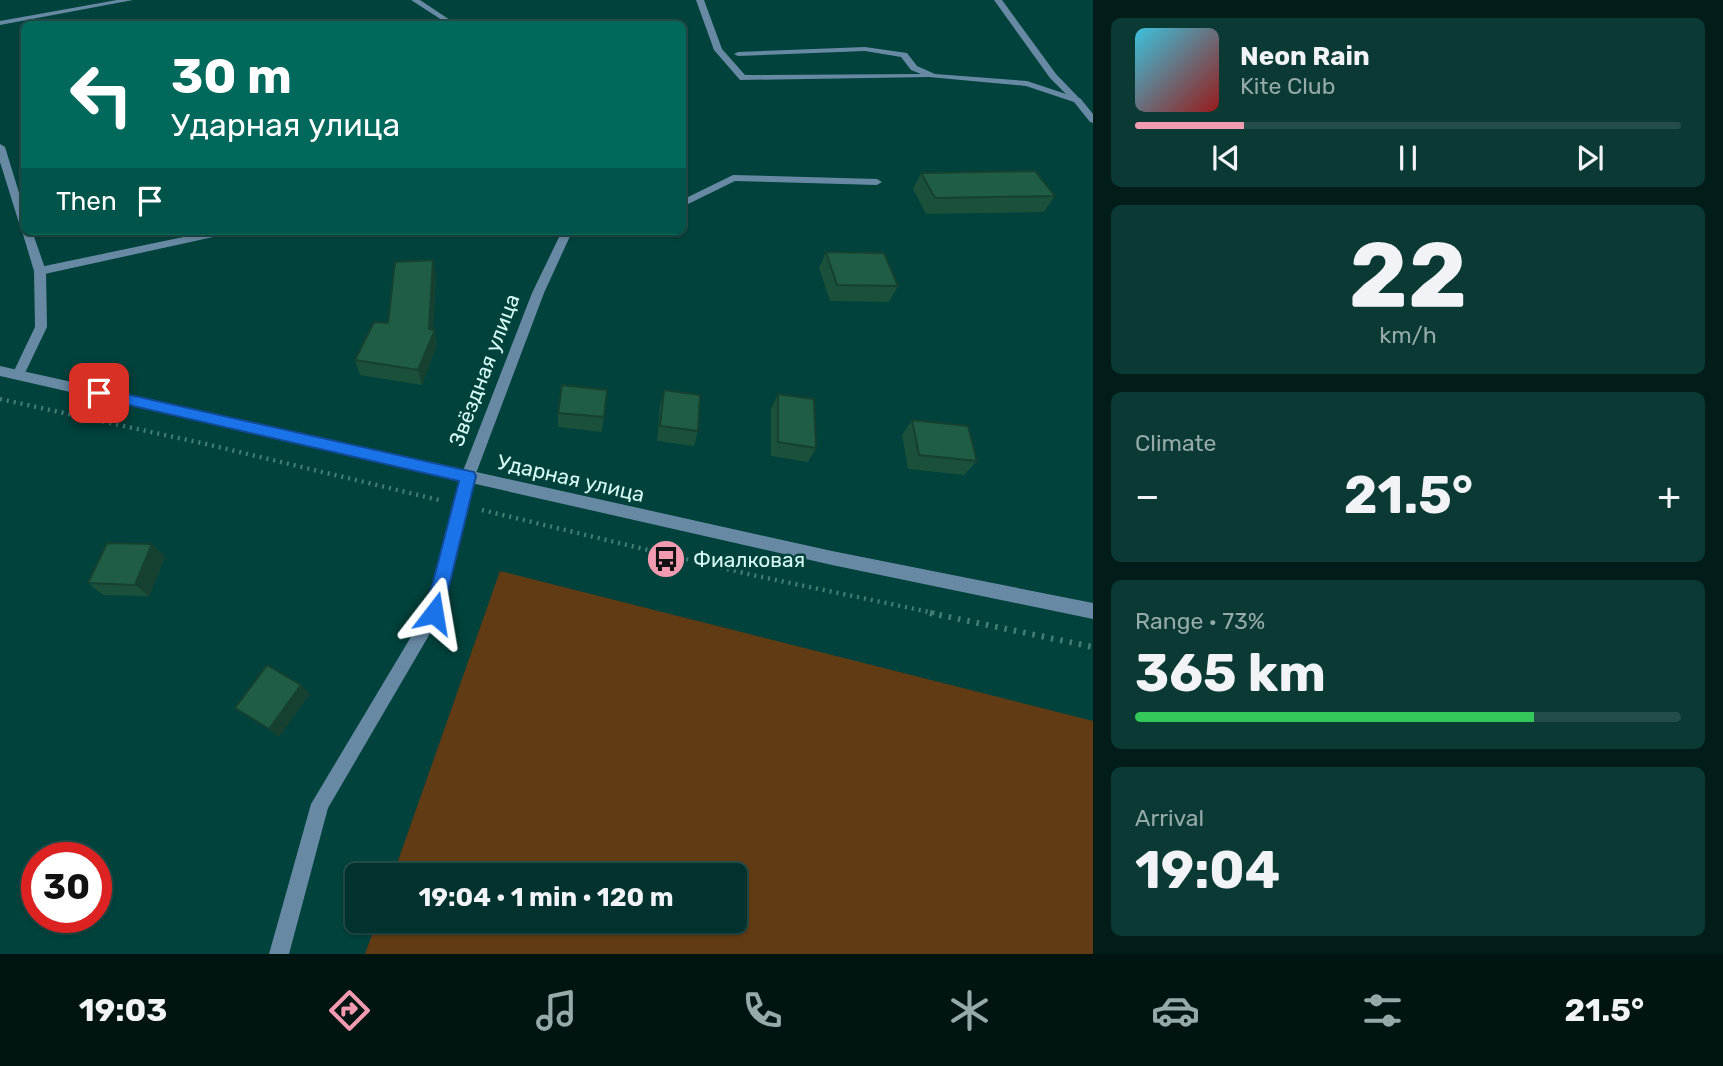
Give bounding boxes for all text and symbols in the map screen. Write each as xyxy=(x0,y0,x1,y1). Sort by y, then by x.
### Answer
text: Neon Rain xyxy=(1240,41,1370,72)
text: 30 m xyxy=(171,47,292,105)
icon: left xyxy=(56,49,147,140)
text: Kite Club xyxy=(1240,72,1335,100)
text: Ударная улица xyxy=(171,106,400,144)
icon: previous xyxy=(1207,139,1245,177)
icon: pause xyxy=(1389,139,1427,177)
icon: next xyxy=(1571,139,1609,177)
icon: arrive xyxy=(131,182,169,220)
text: Then xyxy=(56,186,117,217)
text: 22 xyxy=(1349,221,1467,329)
street label: Звёздная улица xyxy=(443,290,525,450)
text: km/h xyxy=(1379,321,1437,349)
pin xyxy=(69,363,129,423)
icon: arrive xyxy=(80,374,118,412)
text: Climate xyxy=(1135,429,1216,457)
street label: Ударная улица xyxy=(495,449,647,507)
text: 21.5° xyxy=(1344,464,1473,526)
text: − xyxy=(1135,473,1160,519)
text: + xyxy=(1657,473,1681,519)
bus stop icon: Фиалковая xyxy=(645,538,687,580)
place label: Фиалковая xyxy=(693,547,805,572)
position arrow xyxy=(397,576,471,650)
text: Range · 73% xyxy=(1135,607,1265,635)
text: 365 km xyxy=(1135,642,1326,704)
text: Arrival xyxy=(1135,804,1204,832)
text: 19:04 xyxy=(1135,839,1280,901)
speed limit sign: 30 xyxy=(21,842,112,933)
text: 19:04 · 1 min · 120 m xyxy=(418,882,674,913)
icon: directions xyxy=(325,986,374,1035)
icon: music xyxy=(532,986,581,1035)
icon: phone xyxy=(738,986,787,1035)
icon: climate xyxy=(945,986,994,1035)
icon: car xyxy=(1151,986,1200,1035)
icon: filters xyxy=(1358,986,1407,1035)
text: 19:03 xyxy=(79,991,167,1029)
text: 21.5° xyxy=(1565,991,1644,1029)

